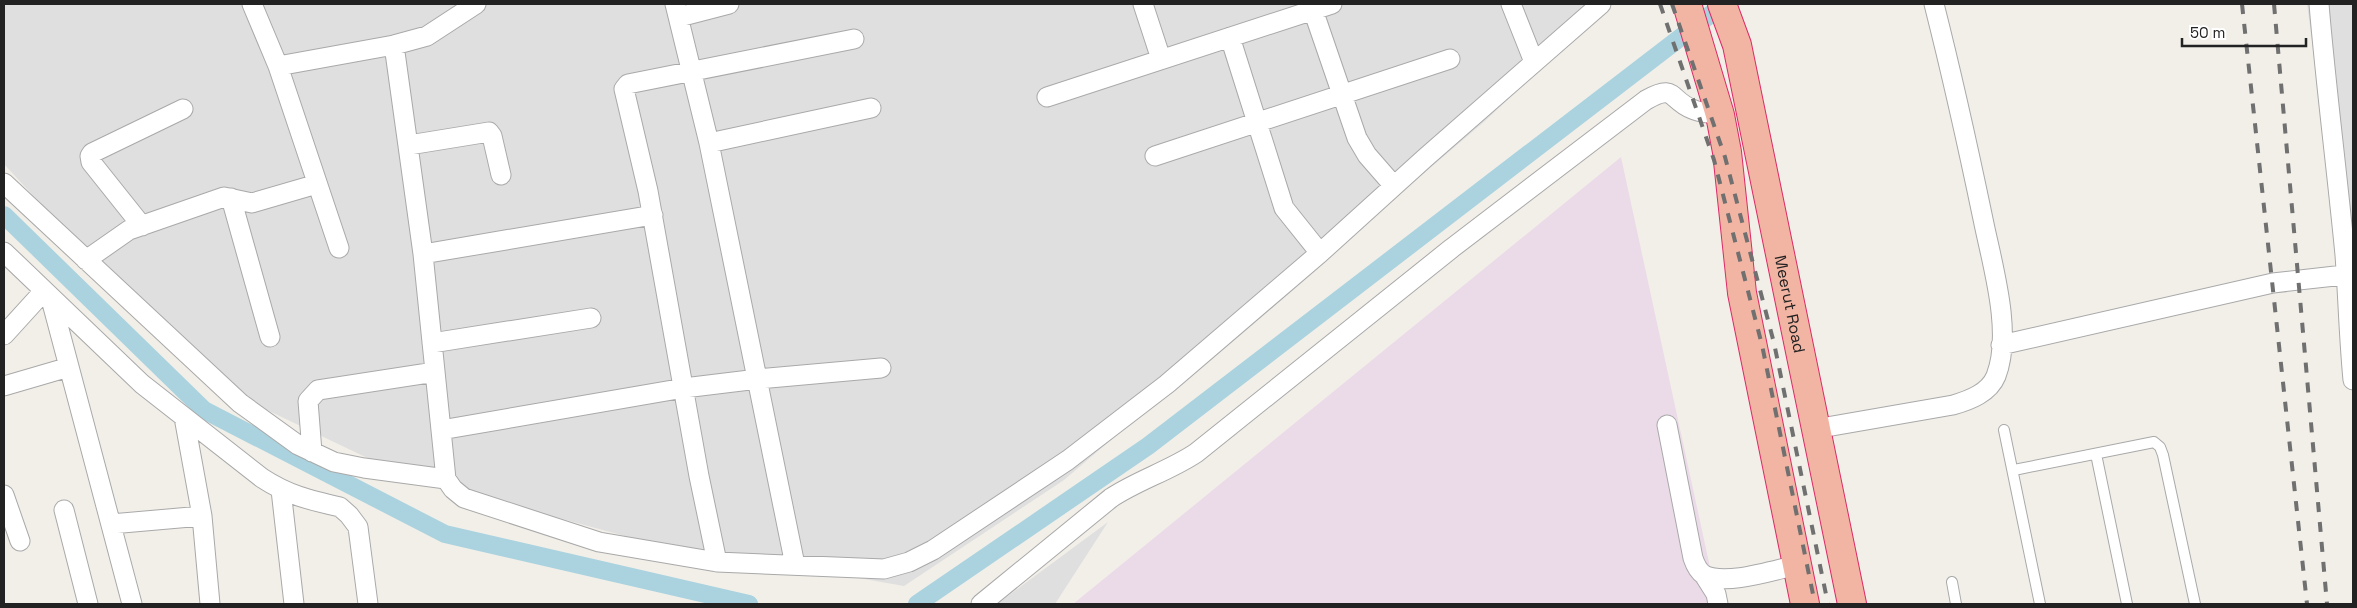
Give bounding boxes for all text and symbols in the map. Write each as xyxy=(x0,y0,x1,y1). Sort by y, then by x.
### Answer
scale bar xyxy=(2182,15,2306,47)
text: 50 m xyxy=(2190,23,2225,42)
street label: Meerut Road xyxy=(1770,253,1811,355)

